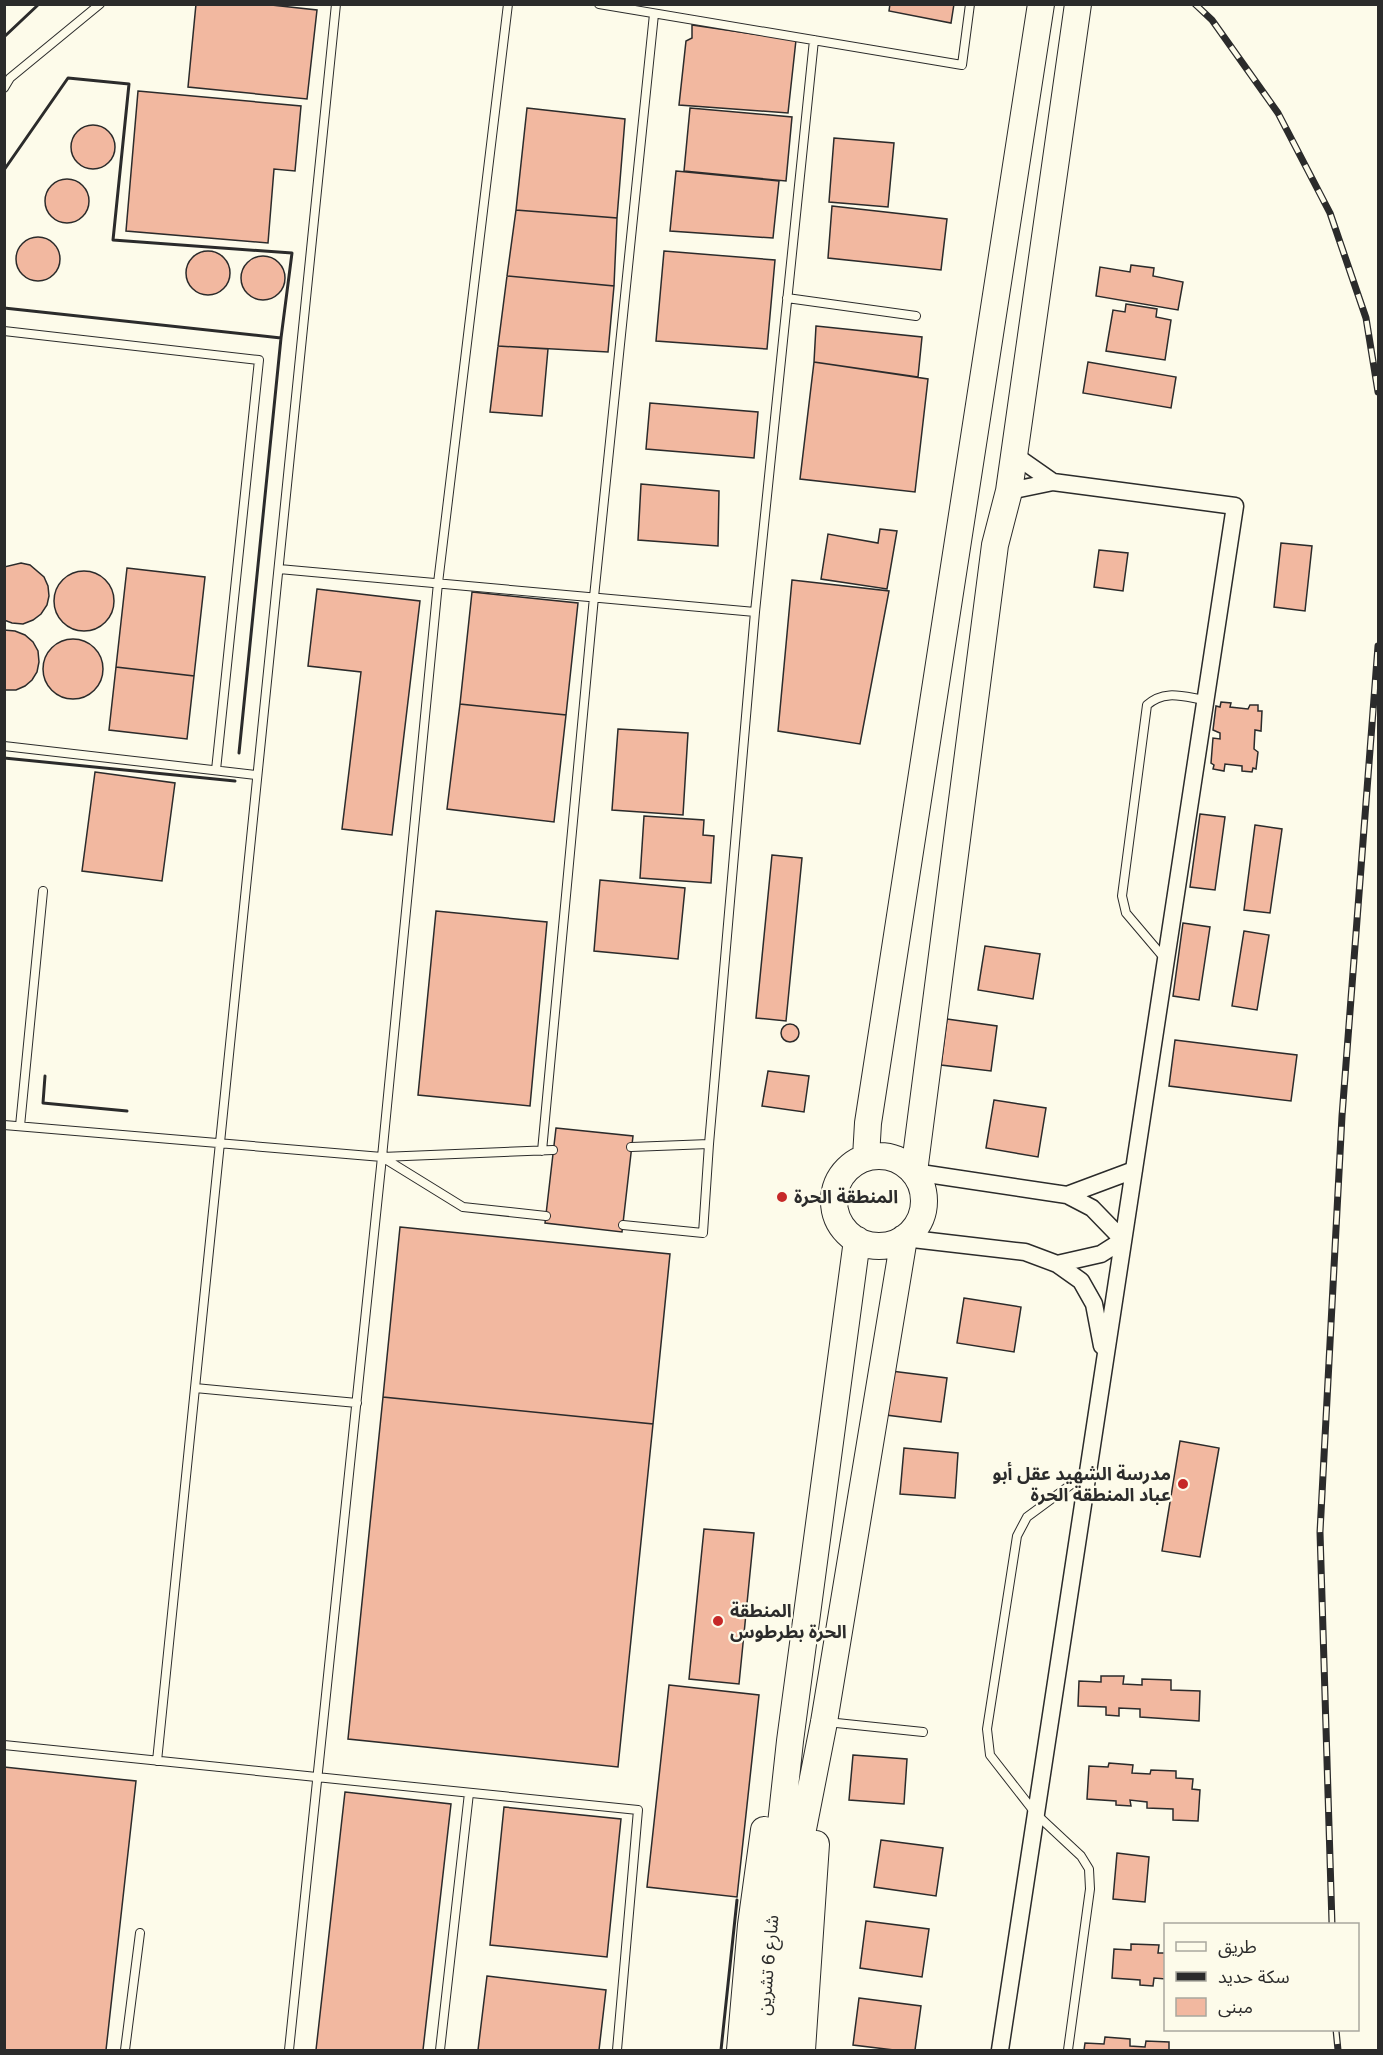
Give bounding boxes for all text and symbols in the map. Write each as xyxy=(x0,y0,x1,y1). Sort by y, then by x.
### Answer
place label: المنطقة الحرة xyxy=(794,1185,898,1208)
marker: المنطقة الحرة xyxy=(775,1190,789,1204)
place label: مدرسة الشهيد عقل أبو عباد المنطقة الحرة xyxy=(992,1461,1171,1506)
marker: مدرسة الشهيد عقل أبو عباد المنطقة الحرة xyxy=(1176,1477,1190,1491)
place label: المنطقة الحرة بطرطوس xyxy=(730,1599,847,1643)
marker: المنطقة الحرة بطرطوس xyxy=(711,1614,725,1628)
street label: شارع 6 تشرين xyxy=(752,1914,786,2016)
legend xyxy=(1164,1923,1359,2031)
text: طريق xyxy=(1218,1935,1257,1958)
text: سكة حديد xyxy=(1218,1965,1290,1987)
text: مبنى xyxy=(1218,1995,1253,2018)

